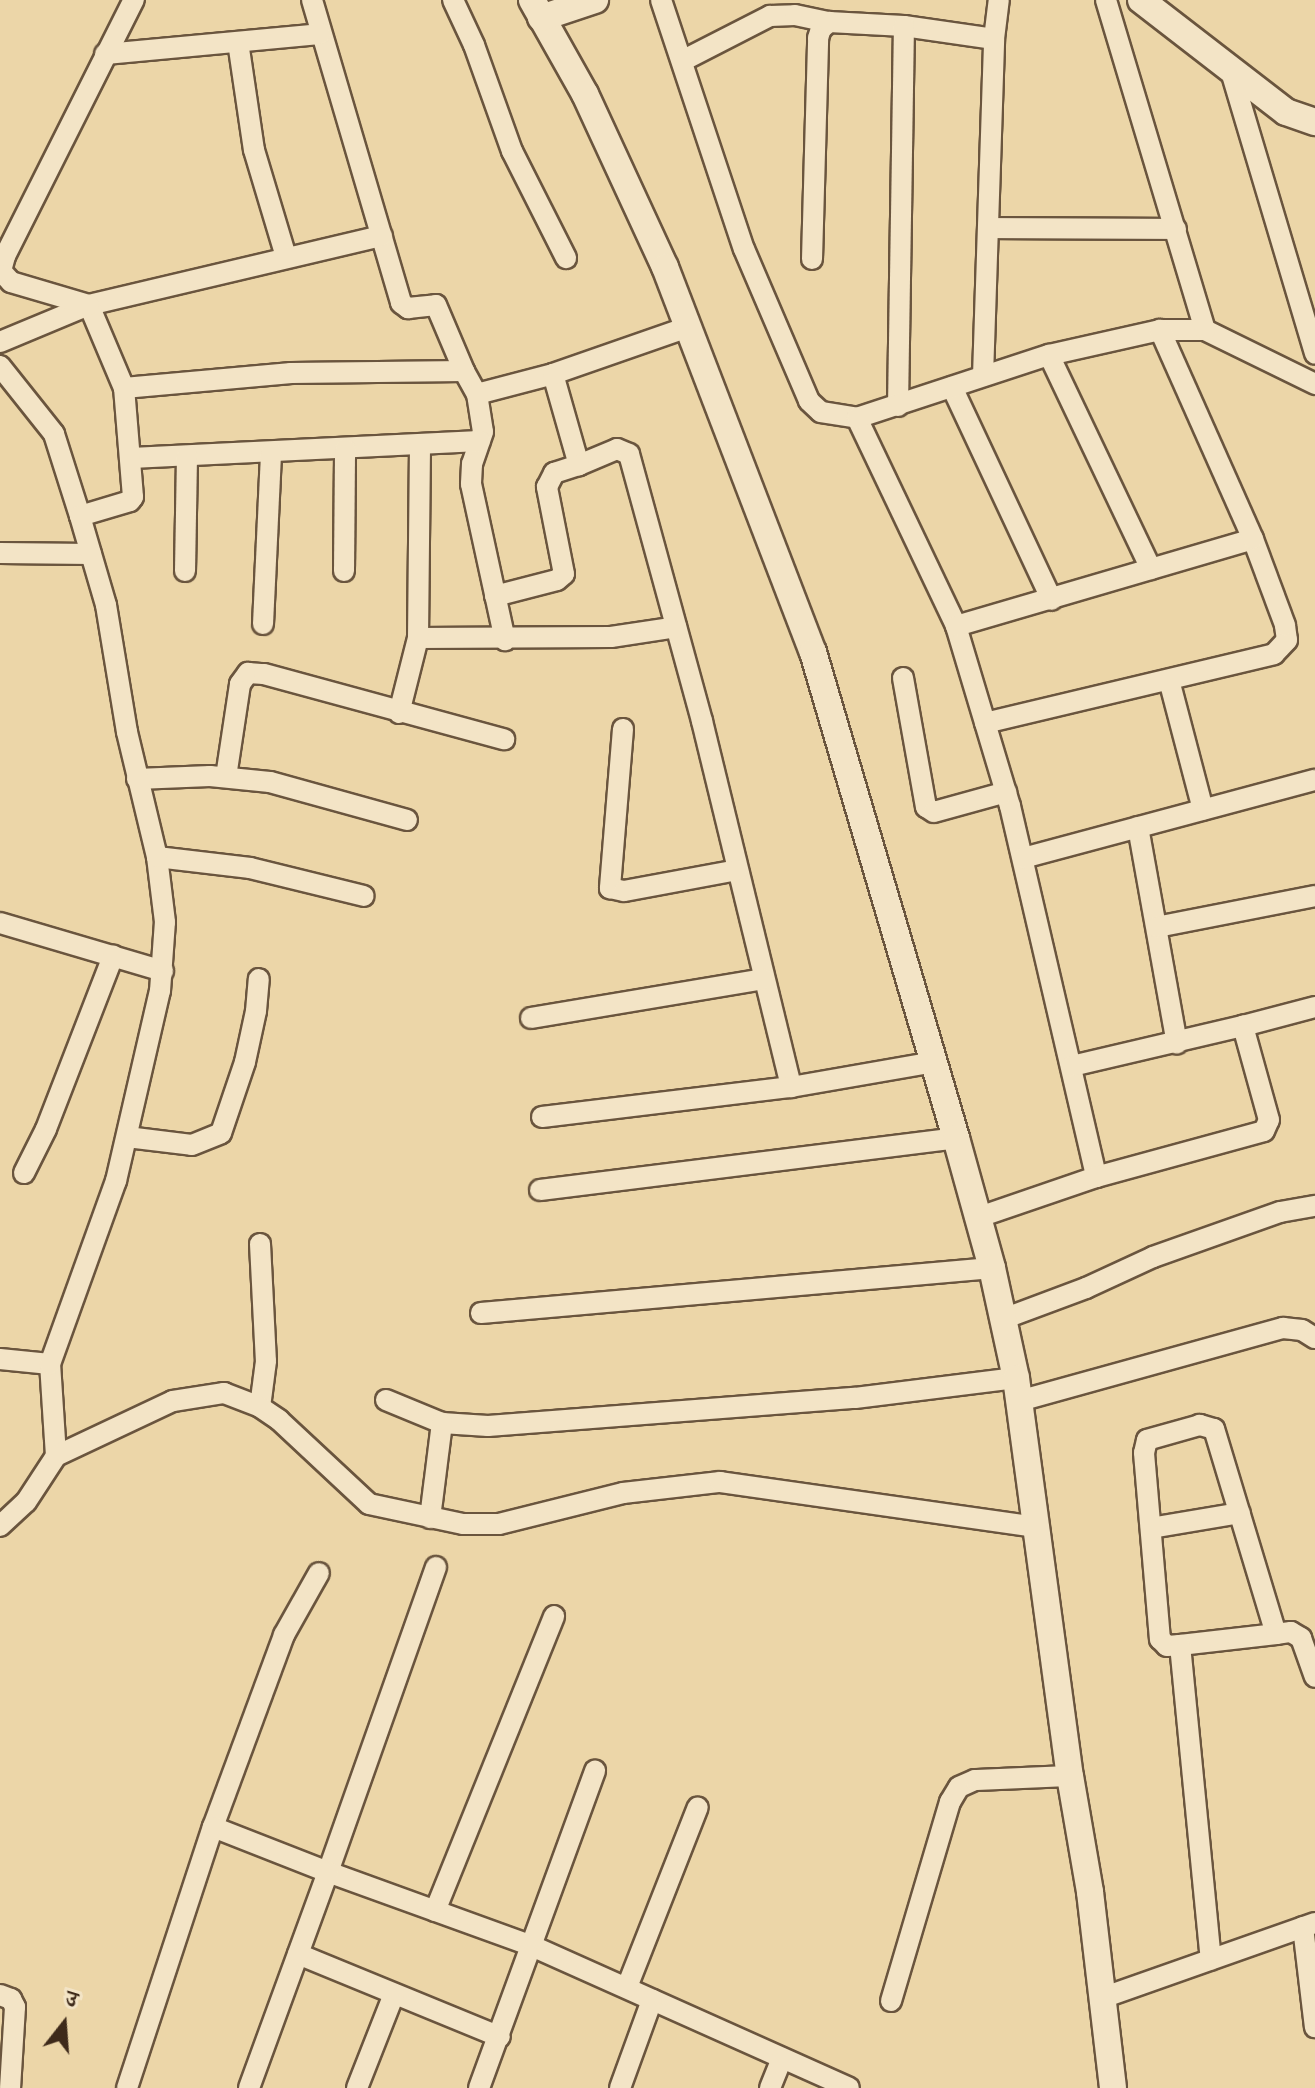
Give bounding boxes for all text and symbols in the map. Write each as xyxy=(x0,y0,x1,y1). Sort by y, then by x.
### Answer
north arrow xyxy=(24,1984,104,2064)
text: उ xyxy=(61,1984,81,2017)

